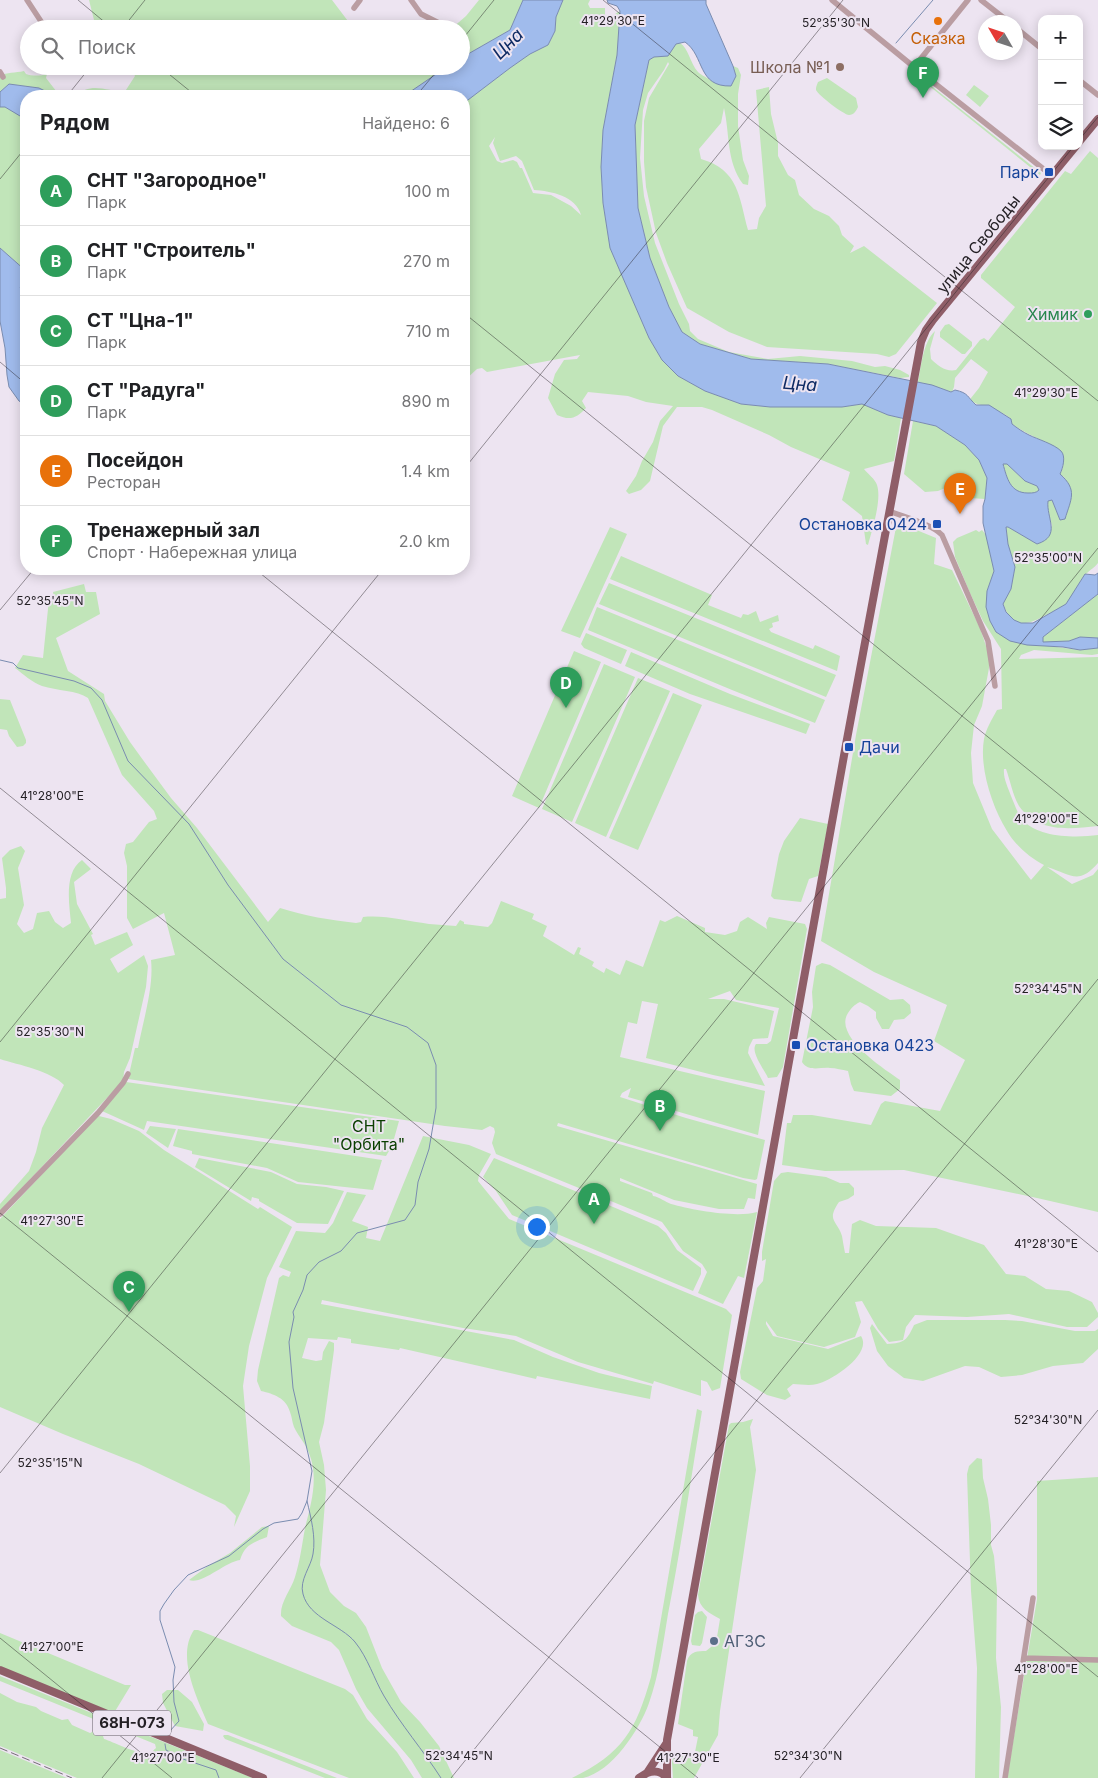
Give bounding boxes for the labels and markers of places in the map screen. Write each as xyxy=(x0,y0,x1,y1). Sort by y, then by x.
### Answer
marker: Сказка xyxy=(932,15,944,27)
place label: Сказка xyxy=(911,28,965,48)
place label: Школа №1 xyxy=(750,57,830,77)
pin: F xyxy=(907,57,939,98)
marker: Школа №1 xyxy=(834,61,846,73)
place label: Парк xyxy=(1000,162,1039,182)
marker: Парк xyxy=(1043,166,1055,178)
place label: Химик xyxy=(1027,304,1078,324)
marker: Химик xyxy=(1082,308,1094,320)
pin: E xyxy=(944,473,976,514)
place label: Остановка 0424 xyxy=(799,514,927,534)
marker: Остановка 0424 xyxy=(931,518,943,530)
pin: D xyxy=(550,667,582,708)
place label: Дачи xyxy=(859,737,900,757)
marker: Дачи xyxy=(843,741,855,753)
place label: Остановка 0423 xyxy=(806,1035,934,1055)
marker: Остановка 0423 xyxy=(790,1039,802,1051)
pin: B xyxy=(644,1090,676,1131)
pin: A xyxy=(578,1183,610,1224)
pin: C xyxy=(113,1271,145,1312)
place label: АГЗС xyxy=(724,1631,766,1651)
marker: АГЗС xyxy=(708,1635,720,1647)

